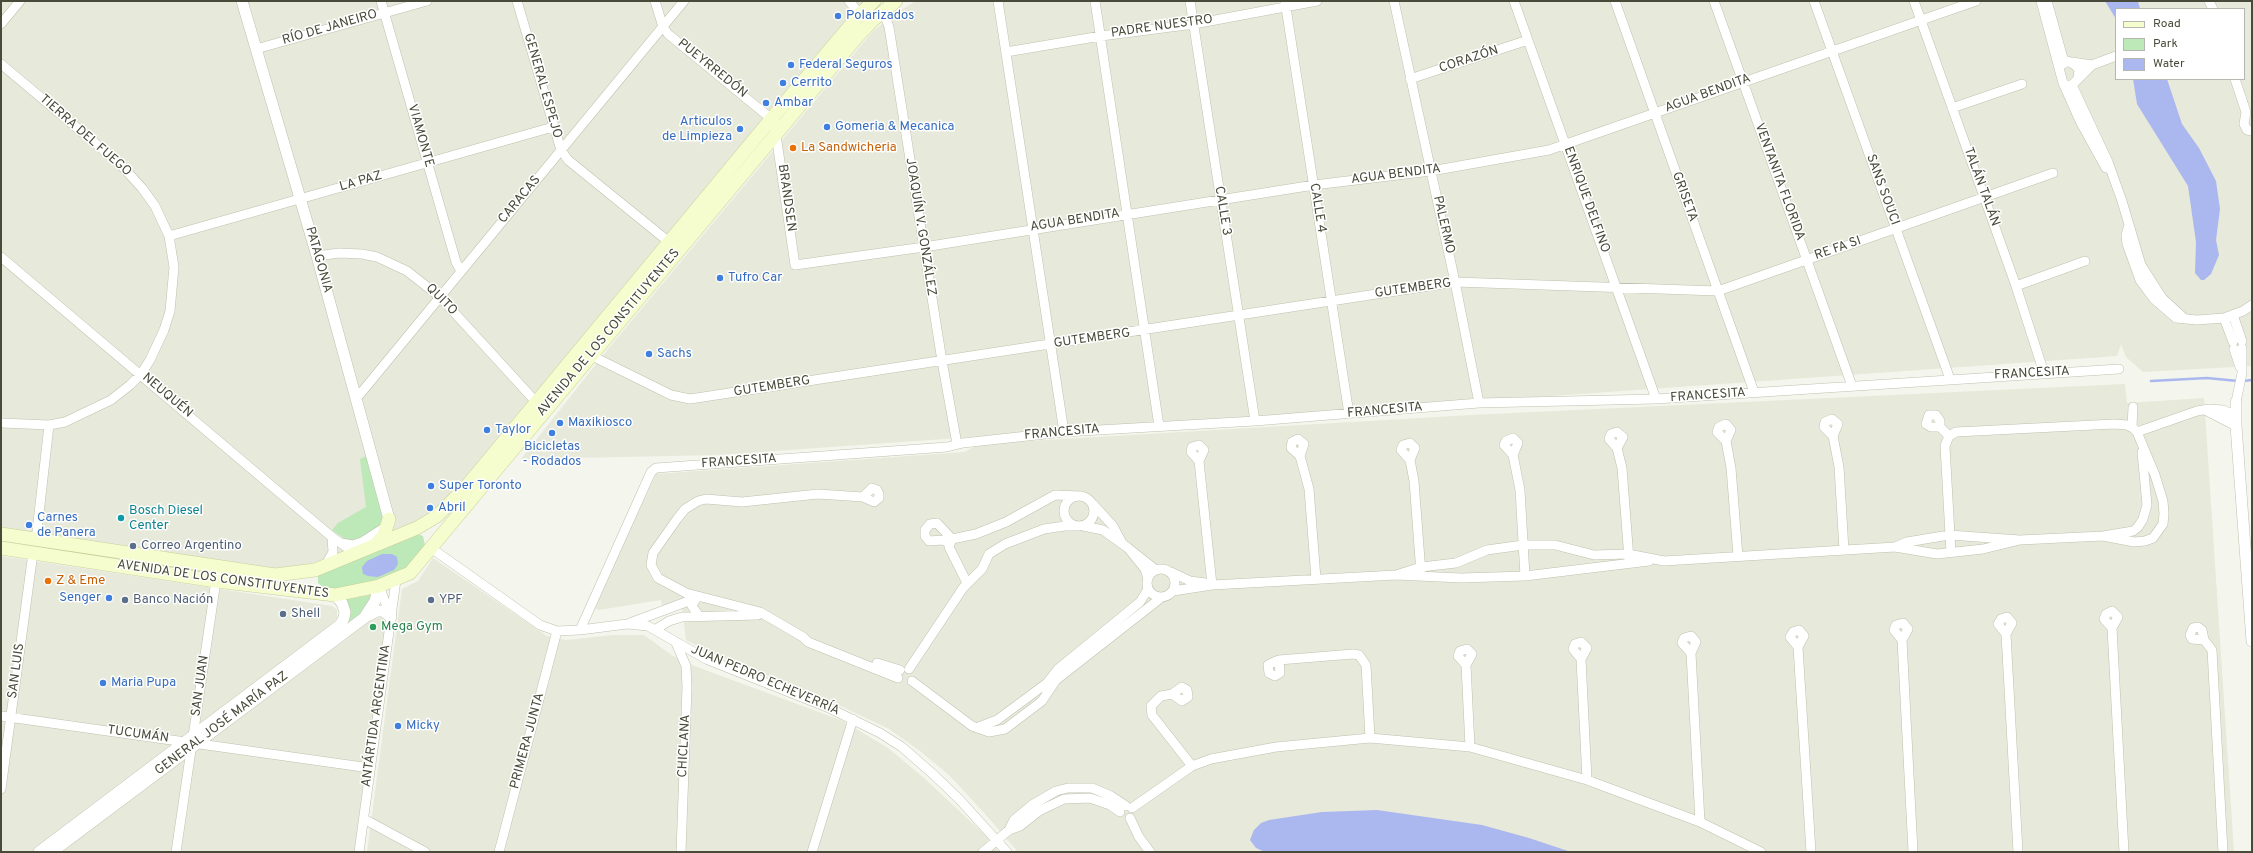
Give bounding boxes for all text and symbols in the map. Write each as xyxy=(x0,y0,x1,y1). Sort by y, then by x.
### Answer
street label: RÍO DE JANEIRO xyxy=(281,7,379,49)
place label: Polarizados xyxy=(846,8,914,24)
legend xyxy=(2115,8,2245,80)
marker: Polarizados xyxy=(833,11,843,21)
street label: PADRE NUESTRO xyxy=(1110,12,1214,42)
text: Road xyxy=(2153,16,2181,32)
street label: GENERAL ESPEJO xyxy=(520,32,564,140)
street label: PUEYRREDÓN xyxy=(674,36,750,102)
text: Park xyxy=(2153,36,2178,52)
street label: CORAZÓN xyxy=(1437,43,1501,77)
text: Water xyxy=(2153,56,2185,72)
place label: Federal Seguros xyxy=(799,57,892,73)
marker: Federal Seguros xyxy=(786,60,796,70)
street label: AGUA BENDITA xyxy=(1663,71,1753,117)
place label: Cerrito xyxy=(791,75,832,91)
marker: Cerrito xyxy=(778,78,788,88)
street label: TIERRA DEL FUEGO xyxy=(36,92,134,180)
place label: Ambar xyxy=(774,95,813,111)
marker: Ambar xyxy=(761,98,771,108)
street label: VIAMONTE xyxy=(404,103,436,169)
place label: Articulos de Limpieza xyxy=(662,114,732,145)
place label: Gomeria & Mecanica xyxy=(835,119,954,135)
street label: VENTANITA FLORIDA xyxy=(1750,121,1808,243)
marker: Gomeria & Mecanica xyxy=(822,122,832,132)
marker: Articulos de Limpieza xyxy=(735,124,745,134)
place label: La Sandwicheria xyxy=(801,140,897,156)
marker: La Sandwicheria xyxy=(788,143,798,153)
street label: ENRIQUE DELFINO xyxy=(1560,145,1612,255)
street label: TALÁN TALÁN xyxy=(1959,145,2003,229)
street label: SANS SOUCI xyxy=(1862,152,1902,228)
street label: JOAQUÍN V. GONZÁLEZ xyxy=(901,157,939,297)
street label: AGUA BENDITA xyxy=(1350,162,1442,188)
street label: BRANDSEN xyxy=(774,163,798,233)
street label: LA PAZ xyxy=(338,169,384,195)
street label: GRISETA xyxy=(1668,170,1700,224)
street label: CARACAS xyxy=(495,173,545,227)
street label: CALLE 4 xyxy=(1305,182,1329,234)
street label: CALLE 3 xyxy=(1210,185,1234,237)
street label: PALERMO xyxy=(1429,195,1457,255)
street label: AGUA BENDITA xyxy=(1029,206,1121,236)
street label: PATAGONIA xyxy=(301,225,335,295)
street label: RE FA SI xyxy=(1813,234,1863,264)
street label: AVENIDA DE LOS CONSTITUYENTES xyxy=(534,246,684,420)
place label: Tufro Car xyxy=(728,270,782,286)
marker: Tufro Car xyxy=(715,273,725,283)
street label: GUTEMBERG xyxy=(1374,276,1452,302)
street label: QUITO xyxy=(422,281,460,319)
street label: GUTEMBERG xyxy=(1053,326,1131,352)
place label: Sachs xyxy=(657,346,692,362)
marker: Sachs xyxy=(644,349,654,359)
street label: FRANCESITA xyxy=(1994,364,2070,384)
street label: NEUQUÉN xyxy=(139,370,195,422)
street label: GUTEMBERG xyxy=(733,373,811,401)
street label: FRANCESITA xyxy=(1670,386,1746,406)
street label: FRANCESITA xyxy=(1347,400,1423,422)
place label: Maxikiosco xyxy=(568,415,632,431)
marker: Maxikiosco xyxy=(555,418,565,428)
place label: Taylor xyxy=(495,422,531,438)
street label: FRANCESITA xyxy=(1024,422,1100,444)
marker: Taylor xyxy=(482,425,492,435)
marker: Bicicletas - Rodados xyxy=(547,428,557,438)
place label: Bicicletas - Rodados xyxy=(523,439,581,470)
street label: FRANCESITA xyxy=(701,452,777,472)
place label: Super Toronto xyxy=(439,478,522,494)
marker: Super Toronto xyxy=(426,481,436,491)
place label: Abril xyxy=(438,500,466,516)
place label: Bosch Diesel Center xyxy=(129,503,203,534)
marker: Abril xyxy=(425,503,435,513)
place label: Carnes de Panera xyxy=(37,510,96,541)
marker: Bosch Diesel Center xyxy=(116,513,126,523)
marker: Carnes de Panera xyxy=(24,520,34,530)
place label: Correo Argentino xyxy=(141,538,242,554)
marker: Correo Argentino xyxy=(128,541,138,551)
street label: AVENIDA DE LOS CONSTITUYENTES xyxy=(116,557,330,603)
place label: Z & Eme xyxy=(56,573,105,589)
marker: Z & Eme xyxy=(43,576,53,586)
place label: Senger xyxy=(59,590,101,606)
place label: Banco Nación xyxy=(133,592,213,608)
place label: YPF xyxy=(439,592,463,608)
marker: Senger xyxy=(104,593,114,603)
marker: Banco Nación xyxy=(120,595,130,605)
marker: YPF xyxy=(426,595,436,605)
place label: Shell xyxy=(291,606,320,622)
marker: Shell xyxy=(278,609,288,619)
place label: Mega Gym xyxy=(381,619,443,635)
marker: Mega Gym xyxy=(368,622,378,632)
street label: SAN LUIS xyxy=(5,642,29,700)
street label: JUAN PEDRO ECHEVERRÍA xyxy=(688,643,842,719)
street label: ANTÁRTIDA ARGENTINA xyxy=(359,644,395,788)
street label: SAN JUAN xyxy=(189,654,213,718)
street label: GENERAL JOSÉ MARÍA PAZ xyxy=(152,669,292,779)
place label: Maria Pupa xyxy=(111,675,176,691)
marker: Maria Pupa xyxy=(98,678,108,688)
street label: PRIMERA JUNTA xyxy=(508,691,548,791)
street label: CHICLANA xyxy=(676,714,694,778)
place label: Micky xyxy=(406,718,440,734)
marker: Micky xyxy=(393,721,403,731)
street label: TUCUMÁN xyxy=(106,723,170,747)

